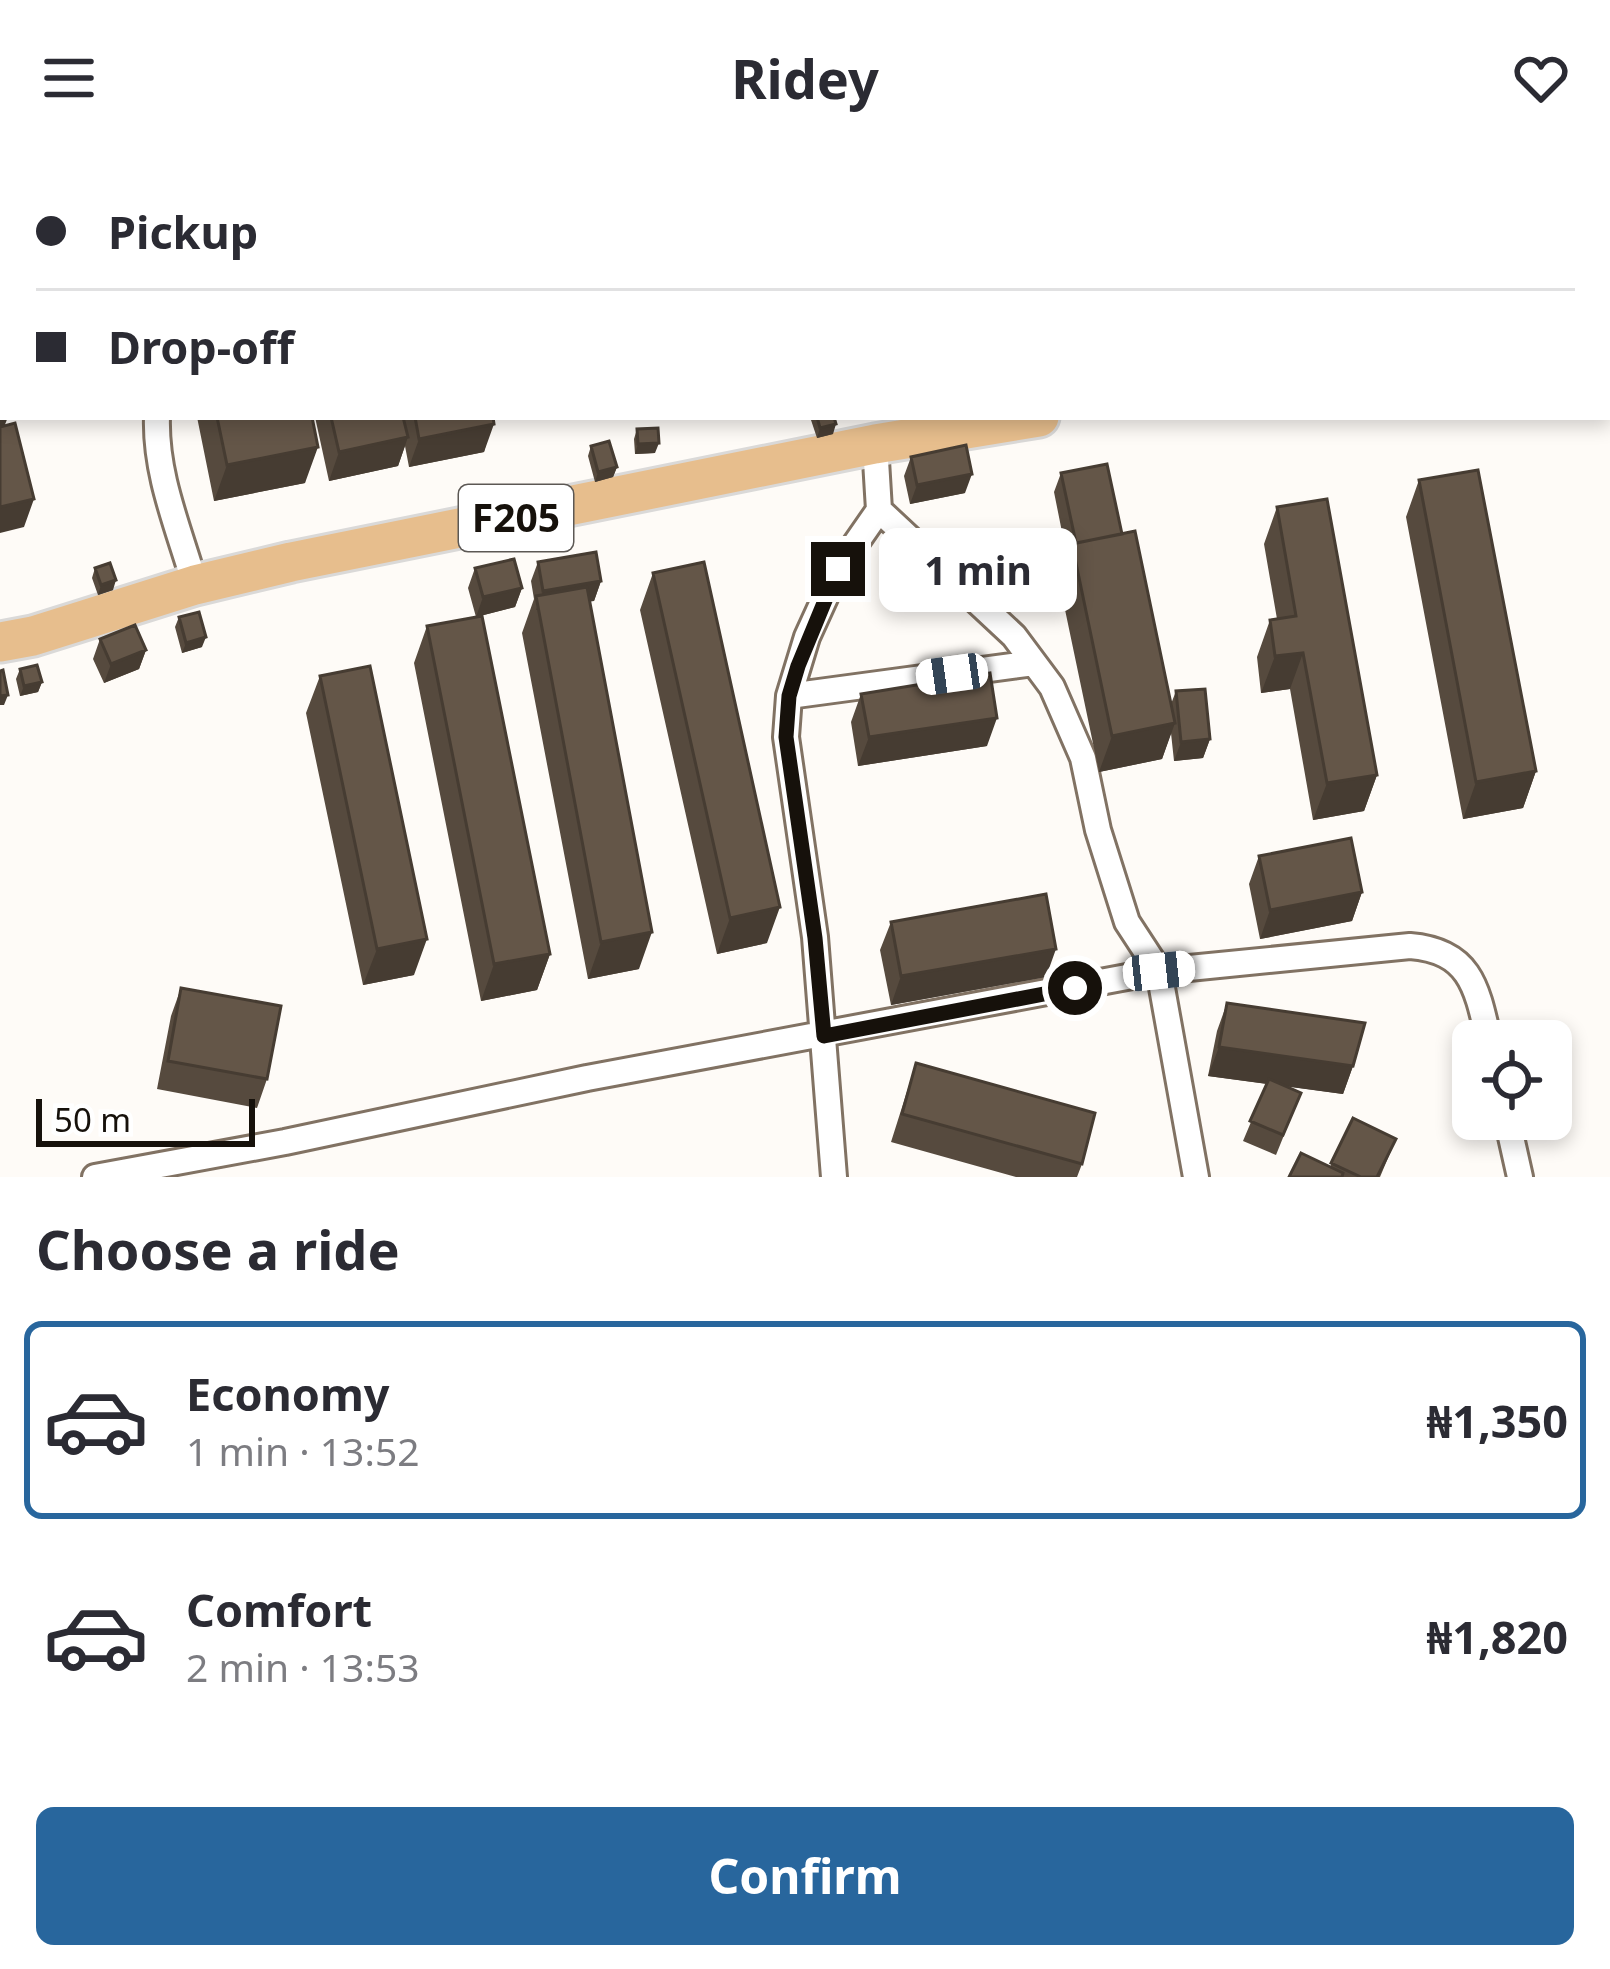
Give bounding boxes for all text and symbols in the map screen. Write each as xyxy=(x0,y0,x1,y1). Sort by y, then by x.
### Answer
text: Ridey xyxy=(731,41,879,115)
icon: menu xyxy=(36,45,102,111)
icon: heart xyxy=(1508,45,1574,111)
text: Pickup xyxy=(108,201,258,262)
text: Drop-off xyxy=(108,316,294,377)
road number: F205 xyxy=(459,485,573,551)
callout: 1 min xyxy=(880,527,1078,611)
route end xyxy=(811,542,865,596)
text: 1 min xyxy=(924,543,1032,596)
car xyxy=(914,651,990,697)
car xyxy=(1121,949,1197,993)
route start xyxy=(1048,961,1102,1015)
map controls xyxy=(1452,1020,1572,1140)
button: locate xyxy=(1452,1020,1572,1140)
scale bar xyxy=(36,1093,255,1146)
text: 50 m xyxy=(54,1097,131,1142)
text: Choose a ride xyxy=(36,1212,400,1286)
text: Economy xyxy=(186,1363,390,1424)
icon: car xyxy=(42,1366,150,1474)
text: ₦1,350 xyxy=(1426,1390,1568,1451)
text: 1 min · 13:52 xyxy=(186,1424,420,1477)
text: Comfort xyxy=(186,1579,372,1640)
icon: car xyxy=(42,1582,150,1690)
text: ₦1,820 xyxy=(1426,1606,1568,1667)
text: 2 min · 13:53 xyxy=(186,1640,420,1693)
button: Confirm xyxy=(36,1807,1574,1945)

